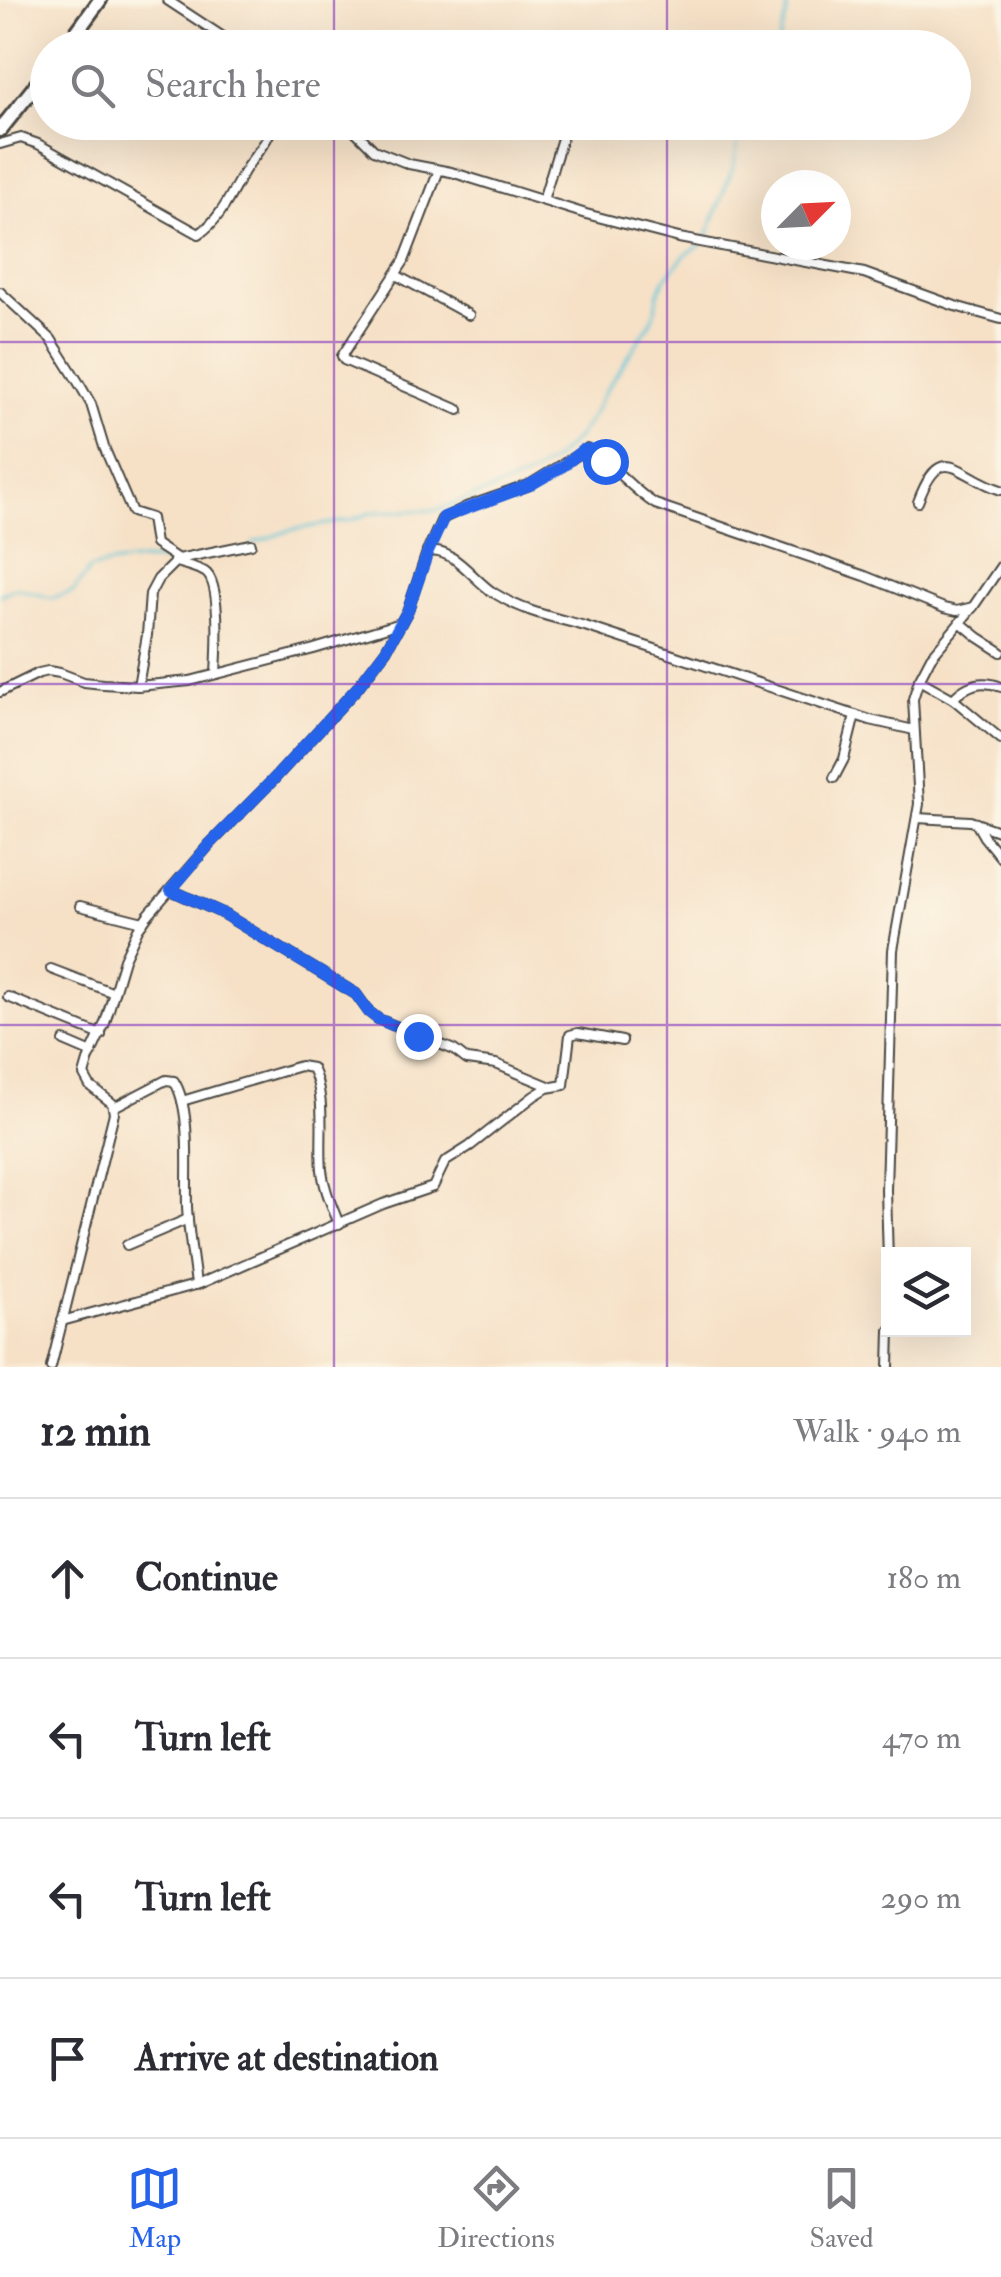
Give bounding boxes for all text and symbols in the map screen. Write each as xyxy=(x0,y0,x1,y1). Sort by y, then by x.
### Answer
search box xyxy=(30,30,971,140)
icon: search xyxy=(65,58,120,113)
text: Search here xyxy=(145,61,321,109)
north arrow xyxy=(761,170,851,260)
route start xyxy=(583,439,629,485)
route end xyxy=(396,1014,442,1060)
map controls xyxy=(881,1247,971,1337)
button: layers xyxy=(881,1247,971,1337)
text: 12 min xyxy=(40,1406,151,1458)
text: Walk · 940 m xyxy=(793,1412,961,1452)
icon: ahead xyxy=(40,1551,95,1606)
text: Continue xyxy=(135,1554,278,1602)
text: 180 m xyxy=(887,1558,961,1598)
icon: left xyxy=(40,1711,95,1766)
text: Turn left xyxy=(135,1714,271,1762)
text: 470 m xyxy=(882,1718,961,1758)
icon: left xyxy=(40,1871,95,1926)
text: Turn left xyxy=(135,1874,271,1922)
text: 290 m xyxy=(880,1878,961,1918)
icon: arrive xyxy=(40,2031,95,2086)
text: Arrive at destination xyxy=(135,2034,439,2082)
tab: Map xyxy=(127,2161,182,2256)
tab: Directions xyxy=(437,2161,555,2256)
tab: Saved xyxy=(810,2161,874,2256)

